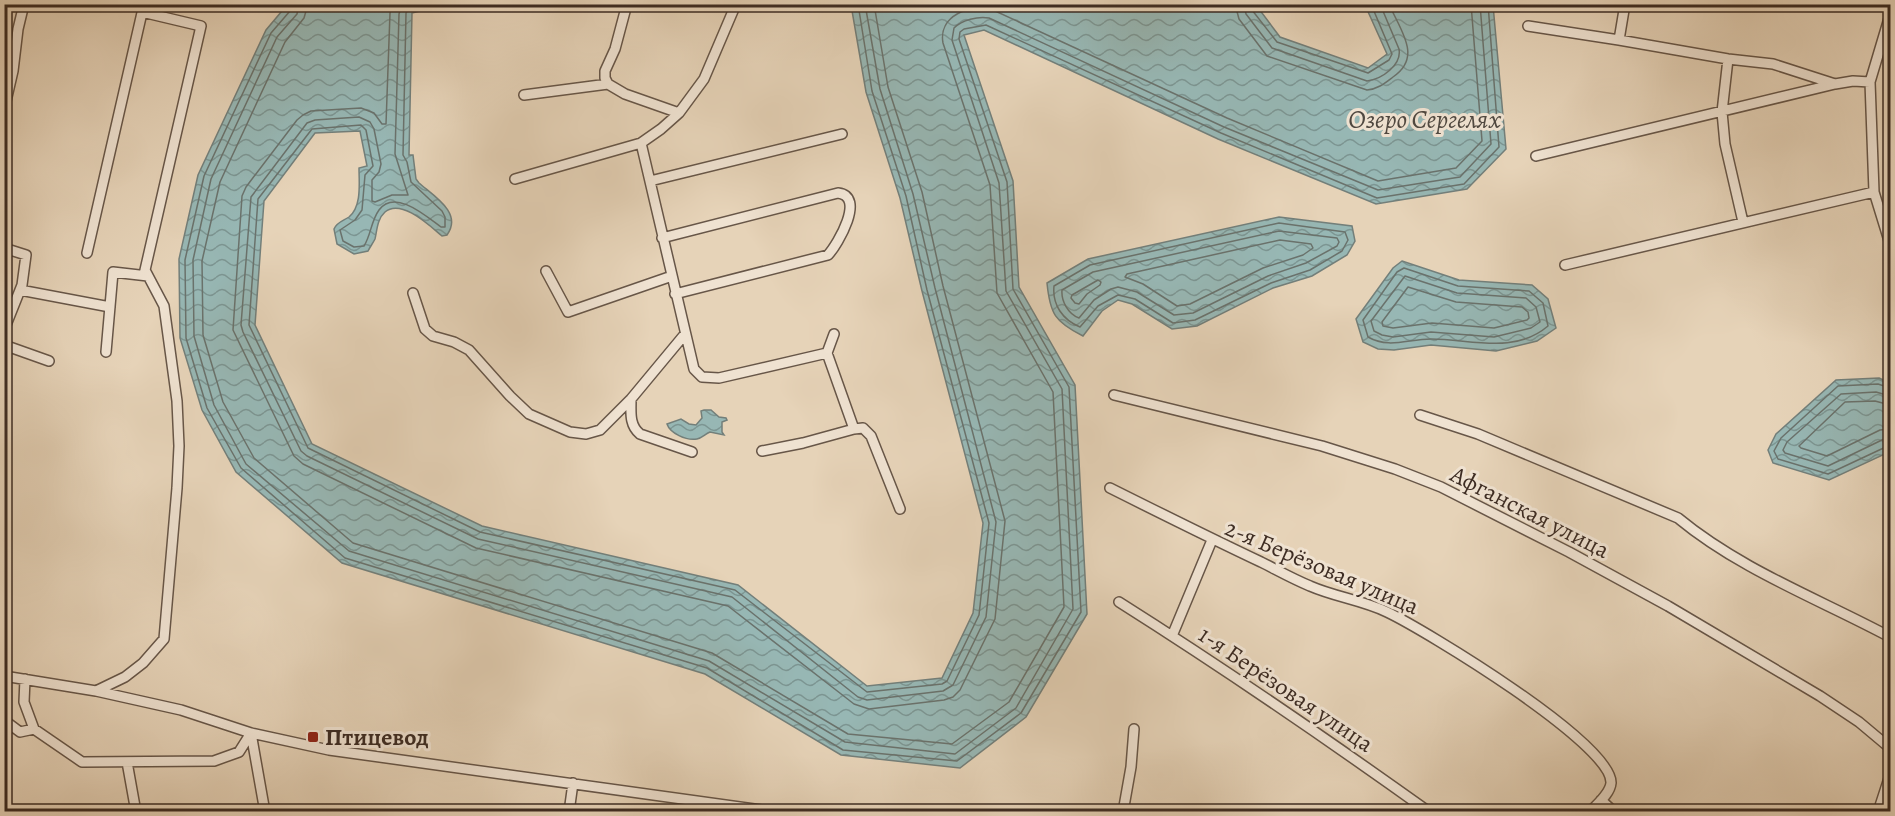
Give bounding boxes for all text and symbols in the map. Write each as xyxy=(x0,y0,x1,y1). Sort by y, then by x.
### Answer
water label: Озеро Сергелях xyxy=(1348,102,1502,137)
street label: Афганская улица xyxy=(1444,458,1615,566)
street label: 2-я Берёзовая улица xyxy=(1220,512,1424,622)
street label: 1-я Берёзовая улица xyxy=(1192,619,1380,759)
place label: Птицевод xyxy=(325,721,429,753)
marker: Птицевод xyxy=(306,730,320,744)

